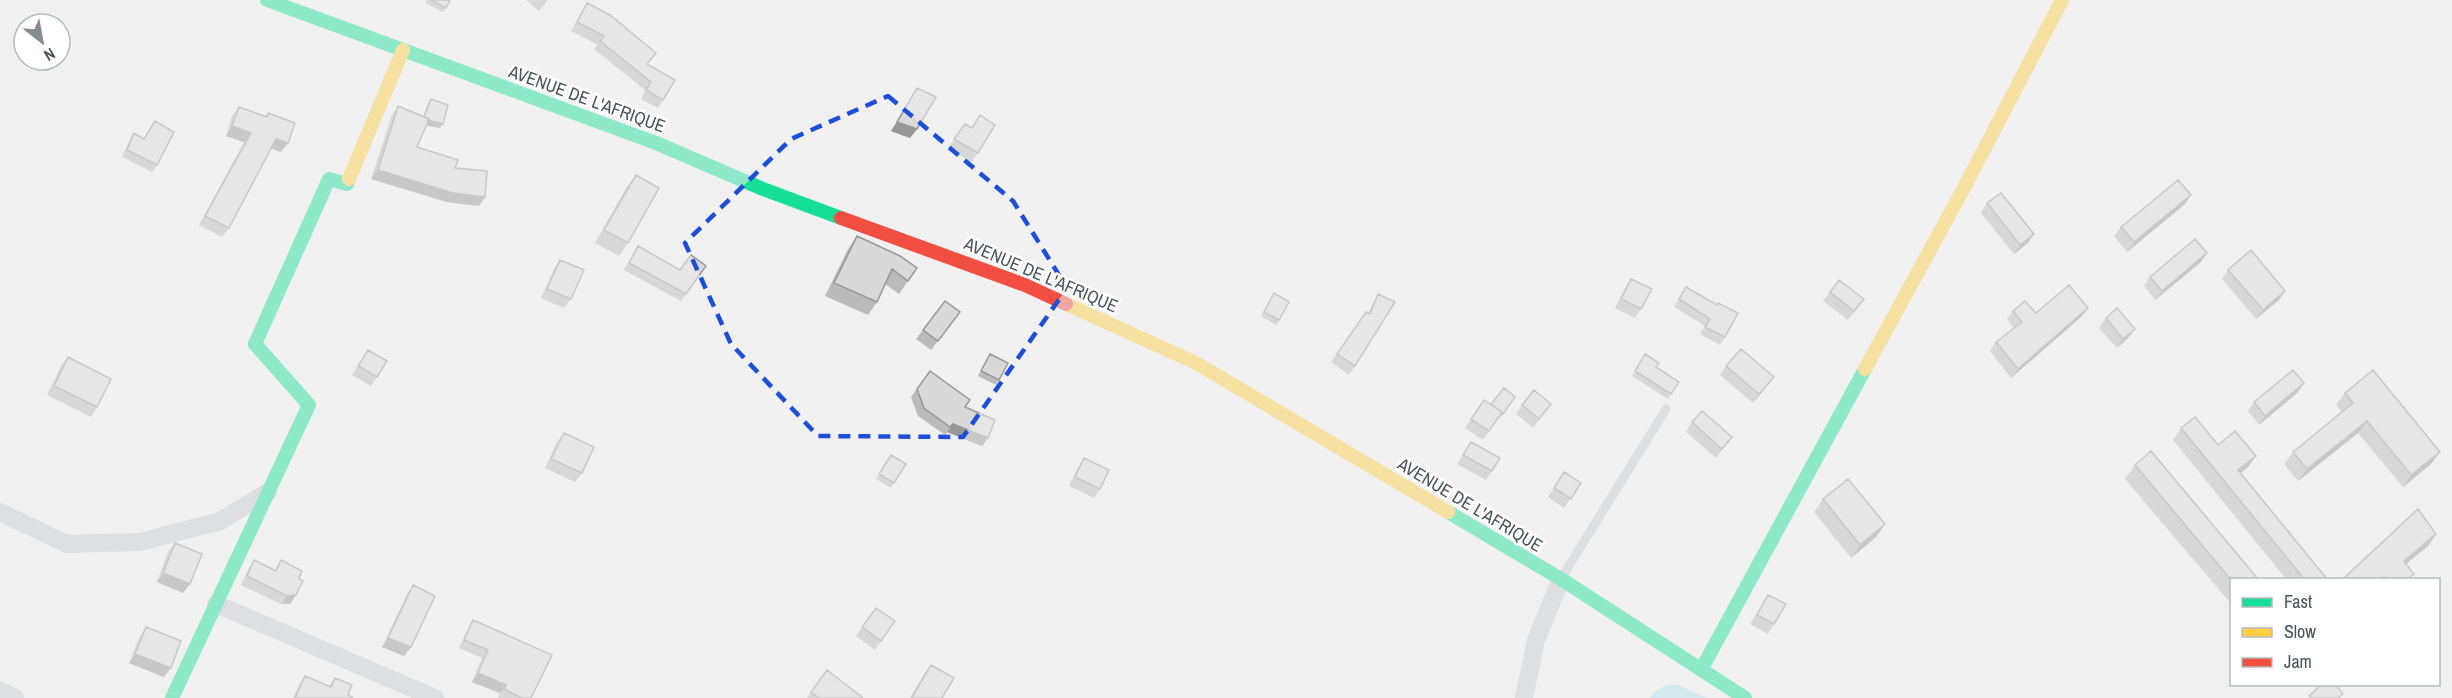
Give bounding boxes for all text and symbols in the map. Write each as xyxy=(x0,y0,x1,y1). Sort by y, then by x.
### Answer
north arrow xyxy=(12,12,72,72)
text: N xyxy=(40,43,59,67)
street label: AVENUE DE L'AFRIQUE xyxy=(504,58,669,138)
street label: AVENUE DE L'AFRIQUE xyxy=(959,230,1122,318)
street label: AVENUE DE L'AFRIQUE xyxy=(1392,451,1547,558)
legend xyxy=(2230,578,2440,686)
text: Fast xyxy=(2284,589,2312,614)
text: Slow xyxy=(2284,619,2316,644)
text: Jam xyxy=(2284,649,2312,674)

